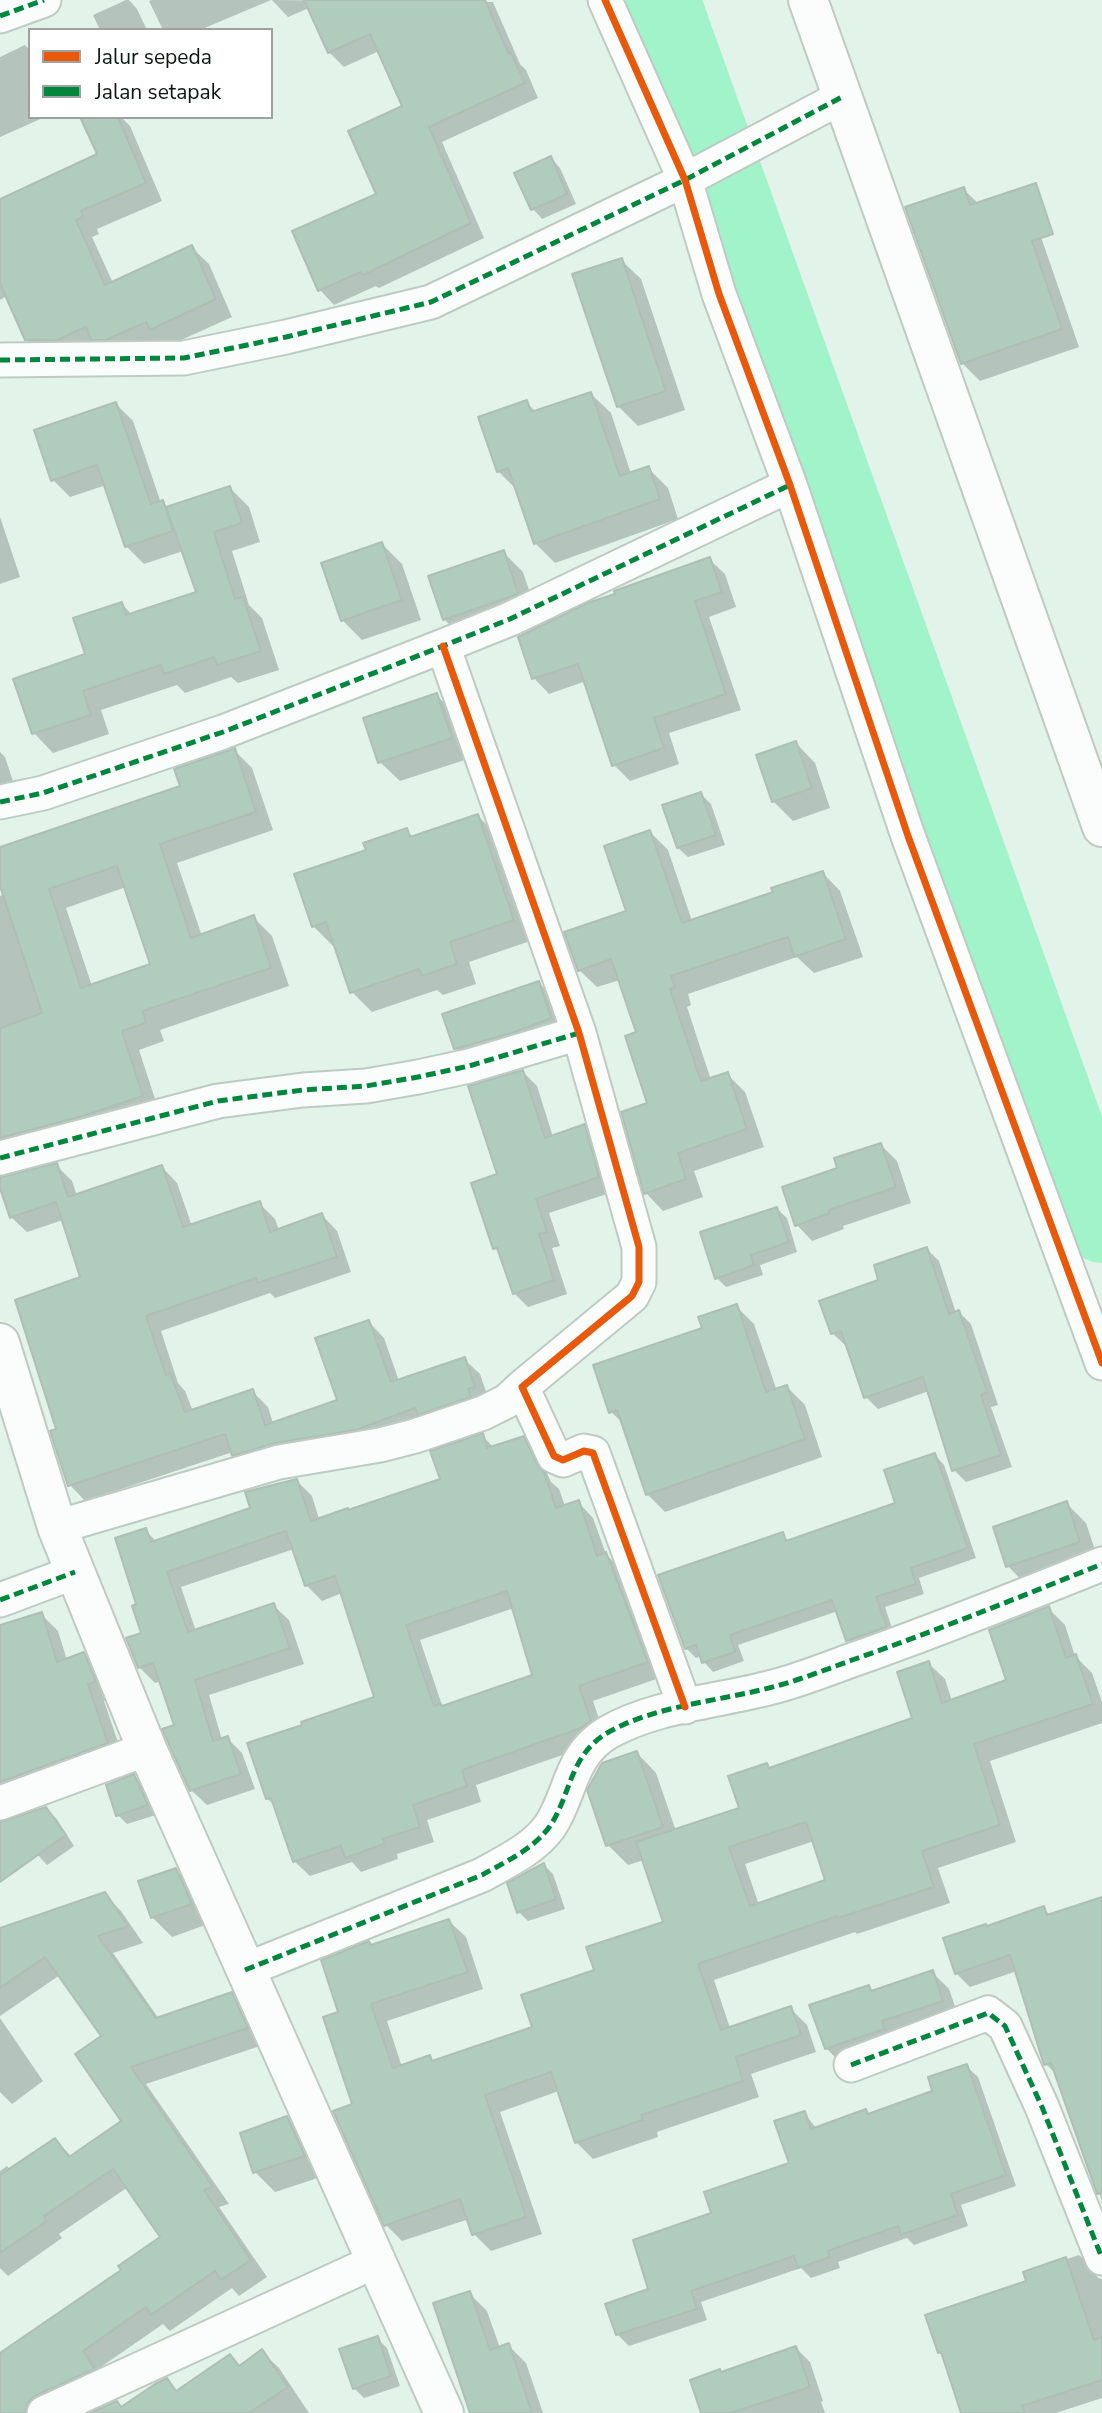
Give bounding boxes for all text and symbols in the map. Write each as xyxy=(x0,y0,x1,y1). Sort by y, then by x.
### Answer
legend xyxy=(28,28,273,119)
text: Jalur sepeda xyxy=(95,43,212,71)
text: Jalan setapak xyxy=(95,78,221,106)

